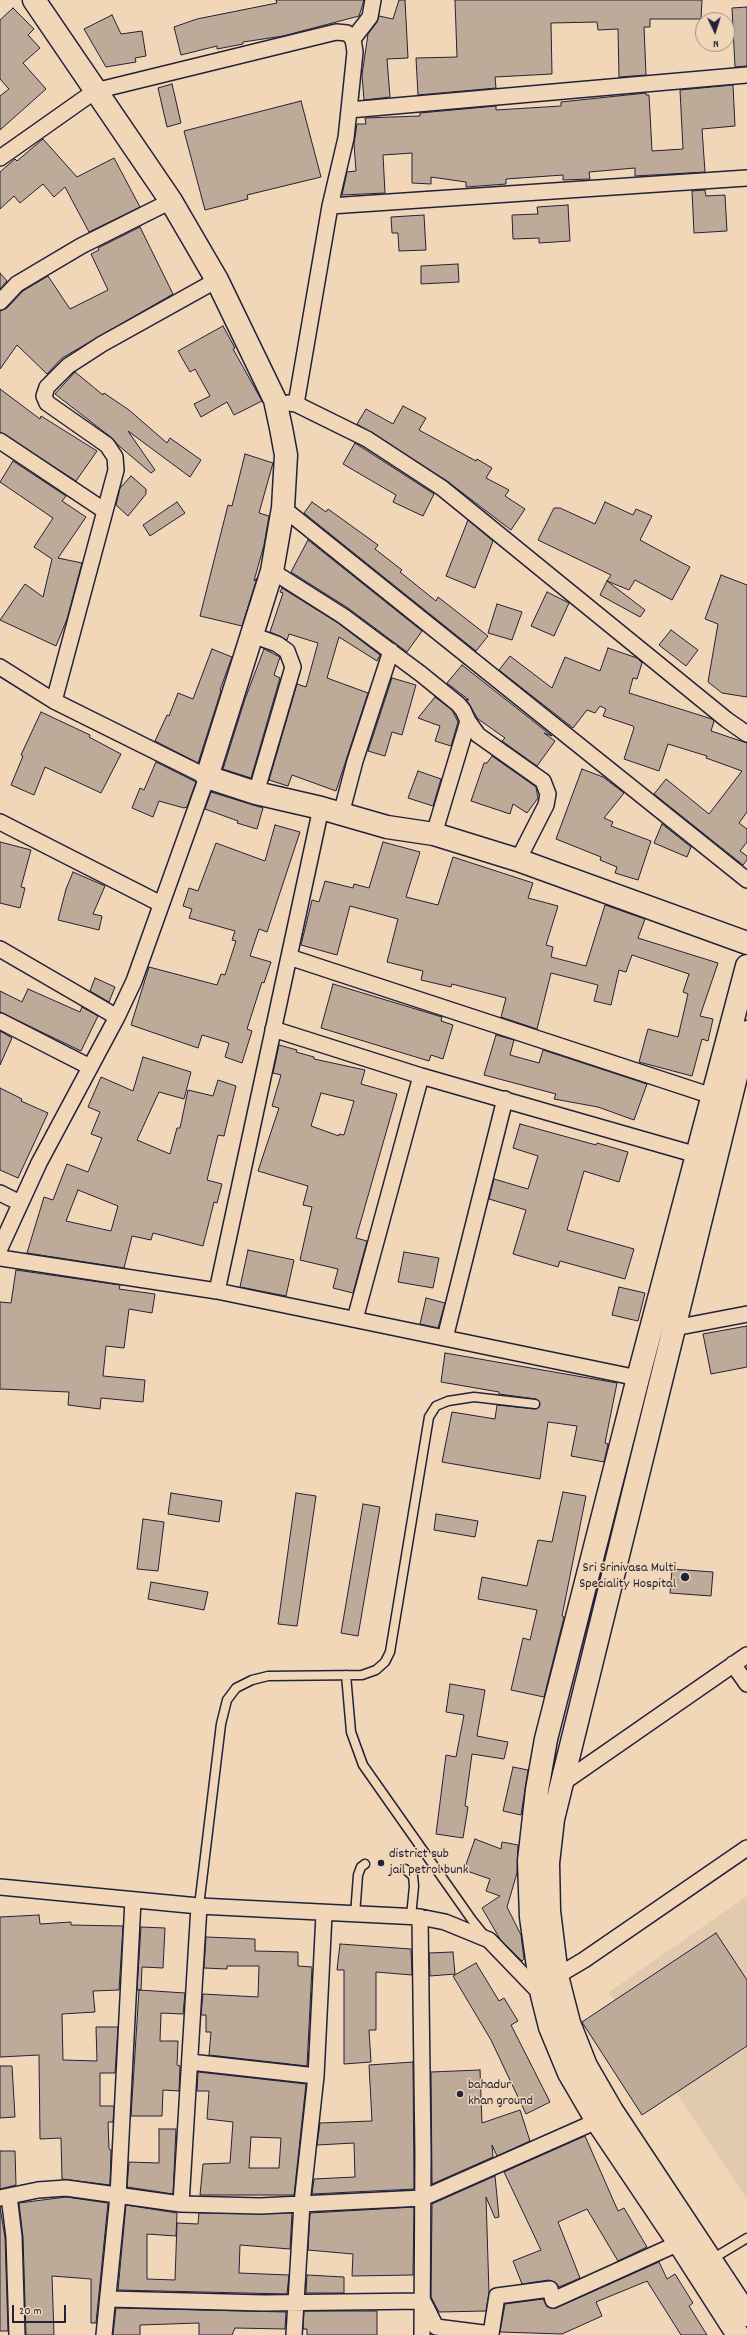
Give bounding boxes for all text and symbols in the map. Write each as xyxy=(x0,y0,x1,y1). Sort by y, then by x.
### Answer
north arrow xyxy=(695,12,735,52)
text: N xyxy=(712,35,719,51)
place label: Sri Srinivasa Multi Speciality Hospital xyxy=(579,1561,676,1594)
marker: Sri Srinivasa Multi Speciality Hospital xyxy=(679,1571,691,1583)
place label: district sub jail petrol bunk xyxy=(389,1847,468,1880)
marker: district sub jail petrol bunk xyxy=(376,1858,386,1868)
place label: bahadur khan ground xyxy=(468,2078,533,2110)
marker: bahadur khan ground xyxy=(455,2089,465,2099)
scale bar xyxy=(14,2297,68,2323)
text: 20 m xyxy=(19,2303,42,2320)

